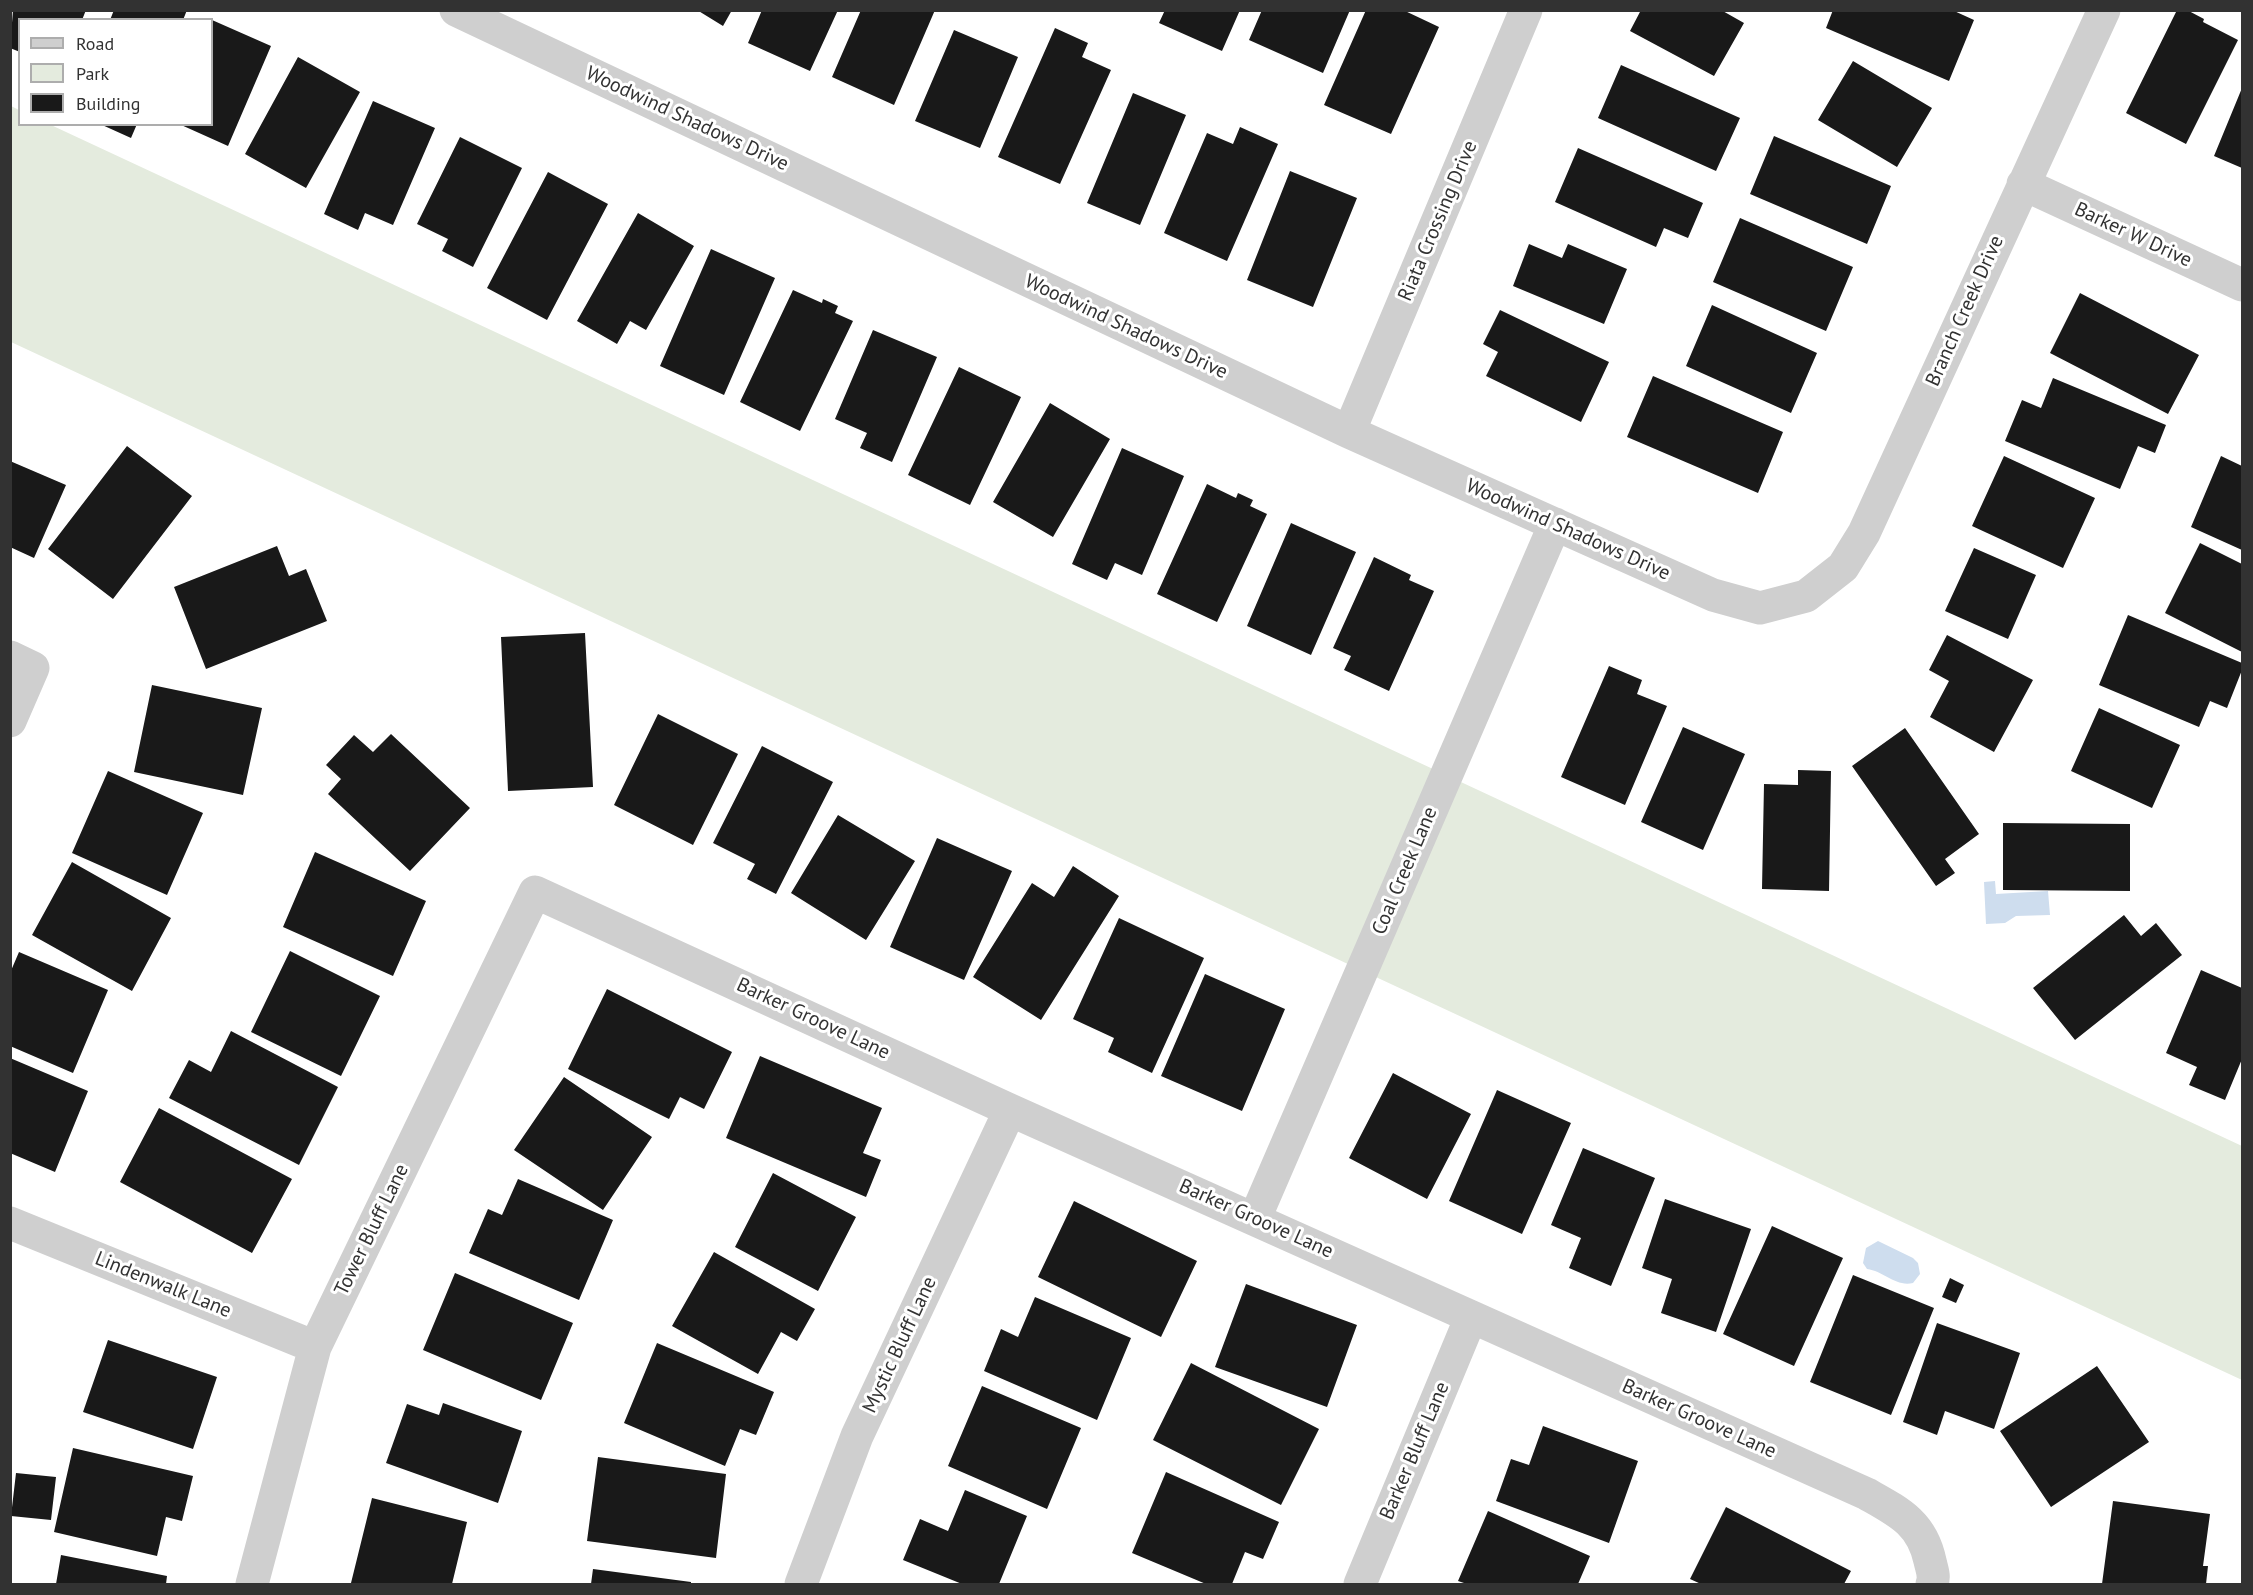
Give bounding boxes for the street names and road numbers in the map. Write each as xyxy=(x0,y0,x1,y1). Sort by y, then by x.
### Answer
street label: Woodwind Shadows Drive xyxy=(582,61,792,177)
street label: Riata Crossing Drive xyxy=(1393,137,1483,305)
street label: Barker W Drive xyxy=(2070,197,2196,273)
street label: Branch Creek Drive xyxy=(1921,232,2009,390)
street label: Woodwind Shadows Drive xyxy=(1021,269,1231,385)
street label: Woodwind Shadows Drive xyxy=(1462,474,1674,586)
street label: Coal Creek Lane xyxy=(1367,804,1443,938)
street label: Barker Groove Lane xyxy=(733,973,893,1065)
street label: Tower Bluff Lane xyxy=(330,1160,414,1300)
street label: Barker Groove Lane xyxy=(1175,1174,1337,1264)
street label: Lindenwalk Lane xyxy=(91,1247,235,1323)
street label: Mystic Bluff Lane xyxy=(858,1273,942,1417)
street label: Barker Groove Lane xyxy=(1618,1374,1780,1464)
street label: Barker Bluff Lane xyxy=(1375,1378,1455,1524)

